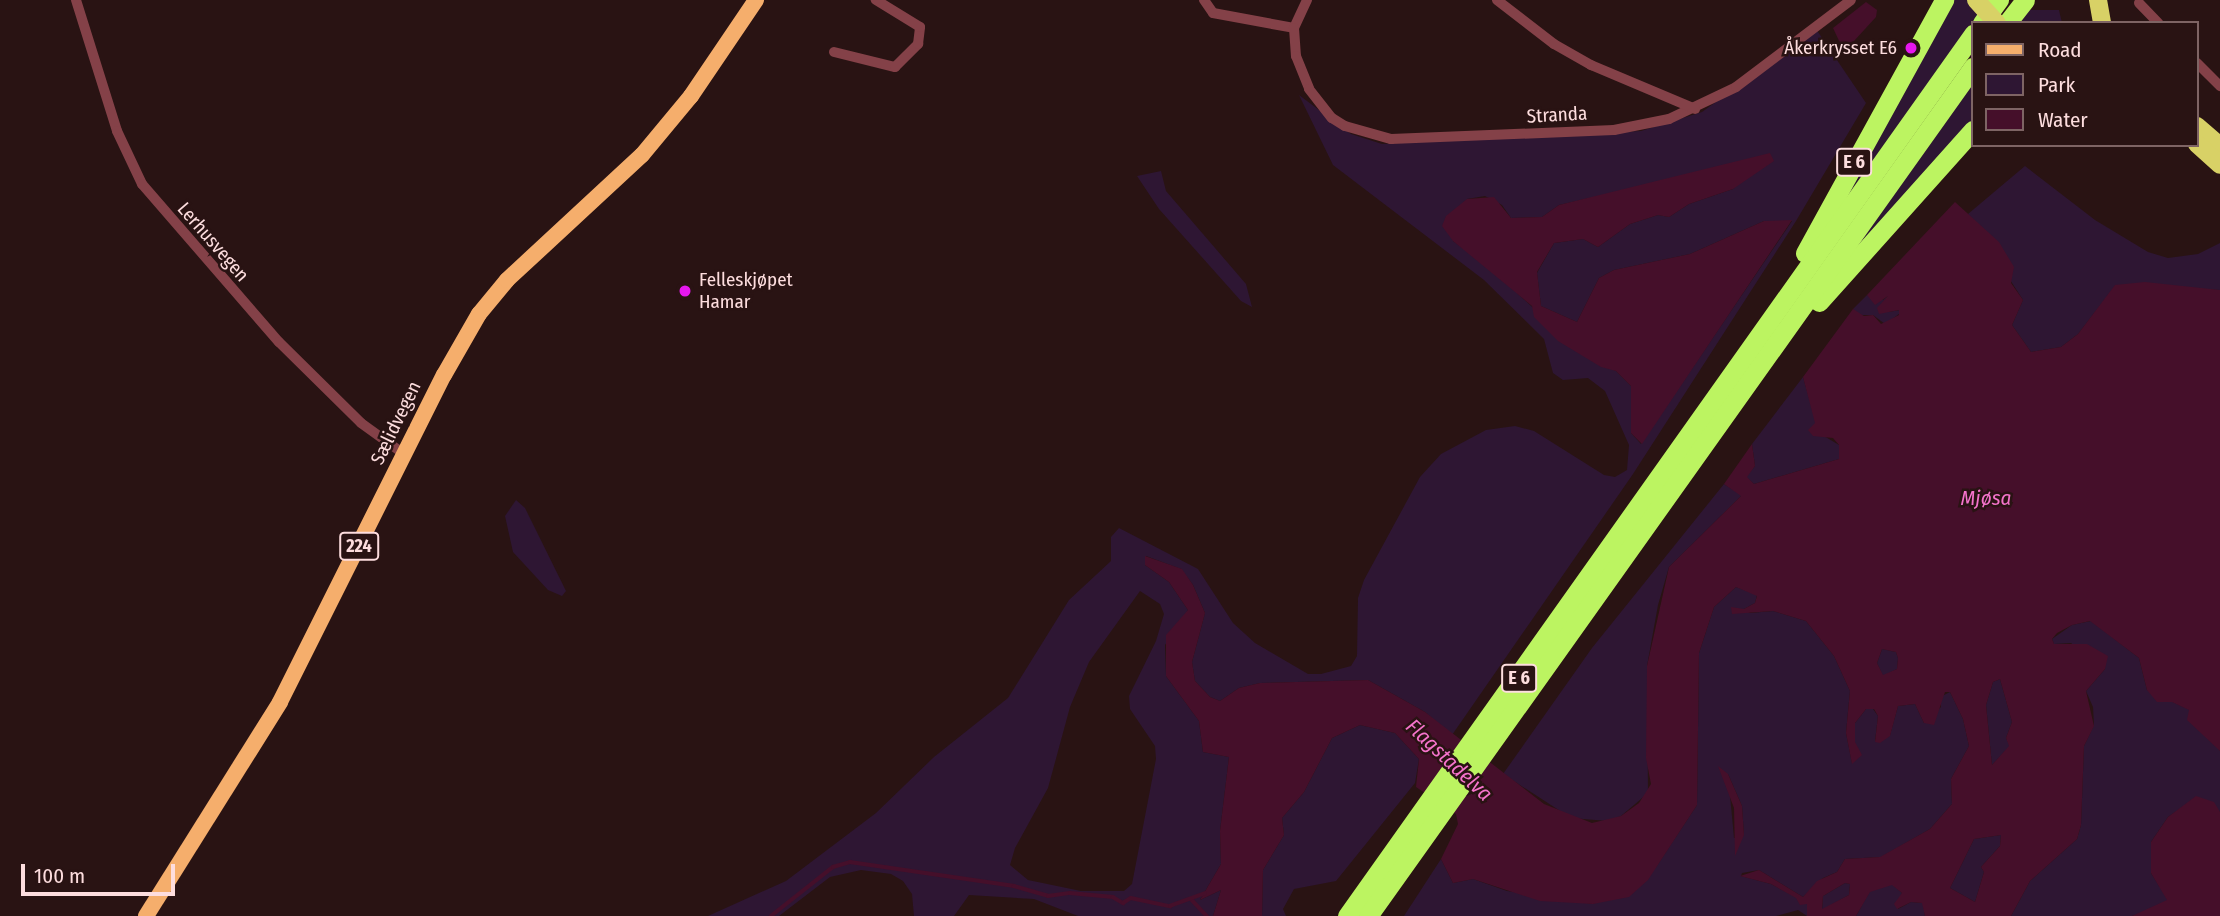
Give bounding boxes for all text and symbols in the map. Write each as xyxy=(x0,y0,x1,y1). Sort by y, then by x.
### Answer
legend xyxy=(1972,21,2199,147)
place label: Åkerkrysset E6 xyxy=(1784,37,1897,59)
text: Road xyxy=(2038,37,2082,63)
marker: Åkerkrysset E6 xyxy=(1903,40,1919,56)
text: Park xyxy=(2038,72,2075,98)
street label: Stranda xyxy=(1526,102,1588,128)
text: Water xyxy=(2038,107,2088,133)
road number: E 6 xyxy=(1835,148,1873,176)
street label: Lerhusvegen xyxy=(172,198,254,286)
place label: Felleskjøpet Hamar xyxy=(699,269,793,313)
marker: Felleskjøpet Hamar xyxy=(677,283,693,299)
street label: Sælidvegen xyxy=(366,378,426,468)
water label: Mjøsa xyxy=(1961,485,2011,511)
road number: 224 xyxy=(338,532,380,560)
road number: E 6 xyxy=(1500,664,1538,692)
water label: Flagstadelva xyxy=(1401,714,1497,806)
scale bar xyxy=(24,850,178,894)
text: 100 m xyxy=(34,863,85,889)

